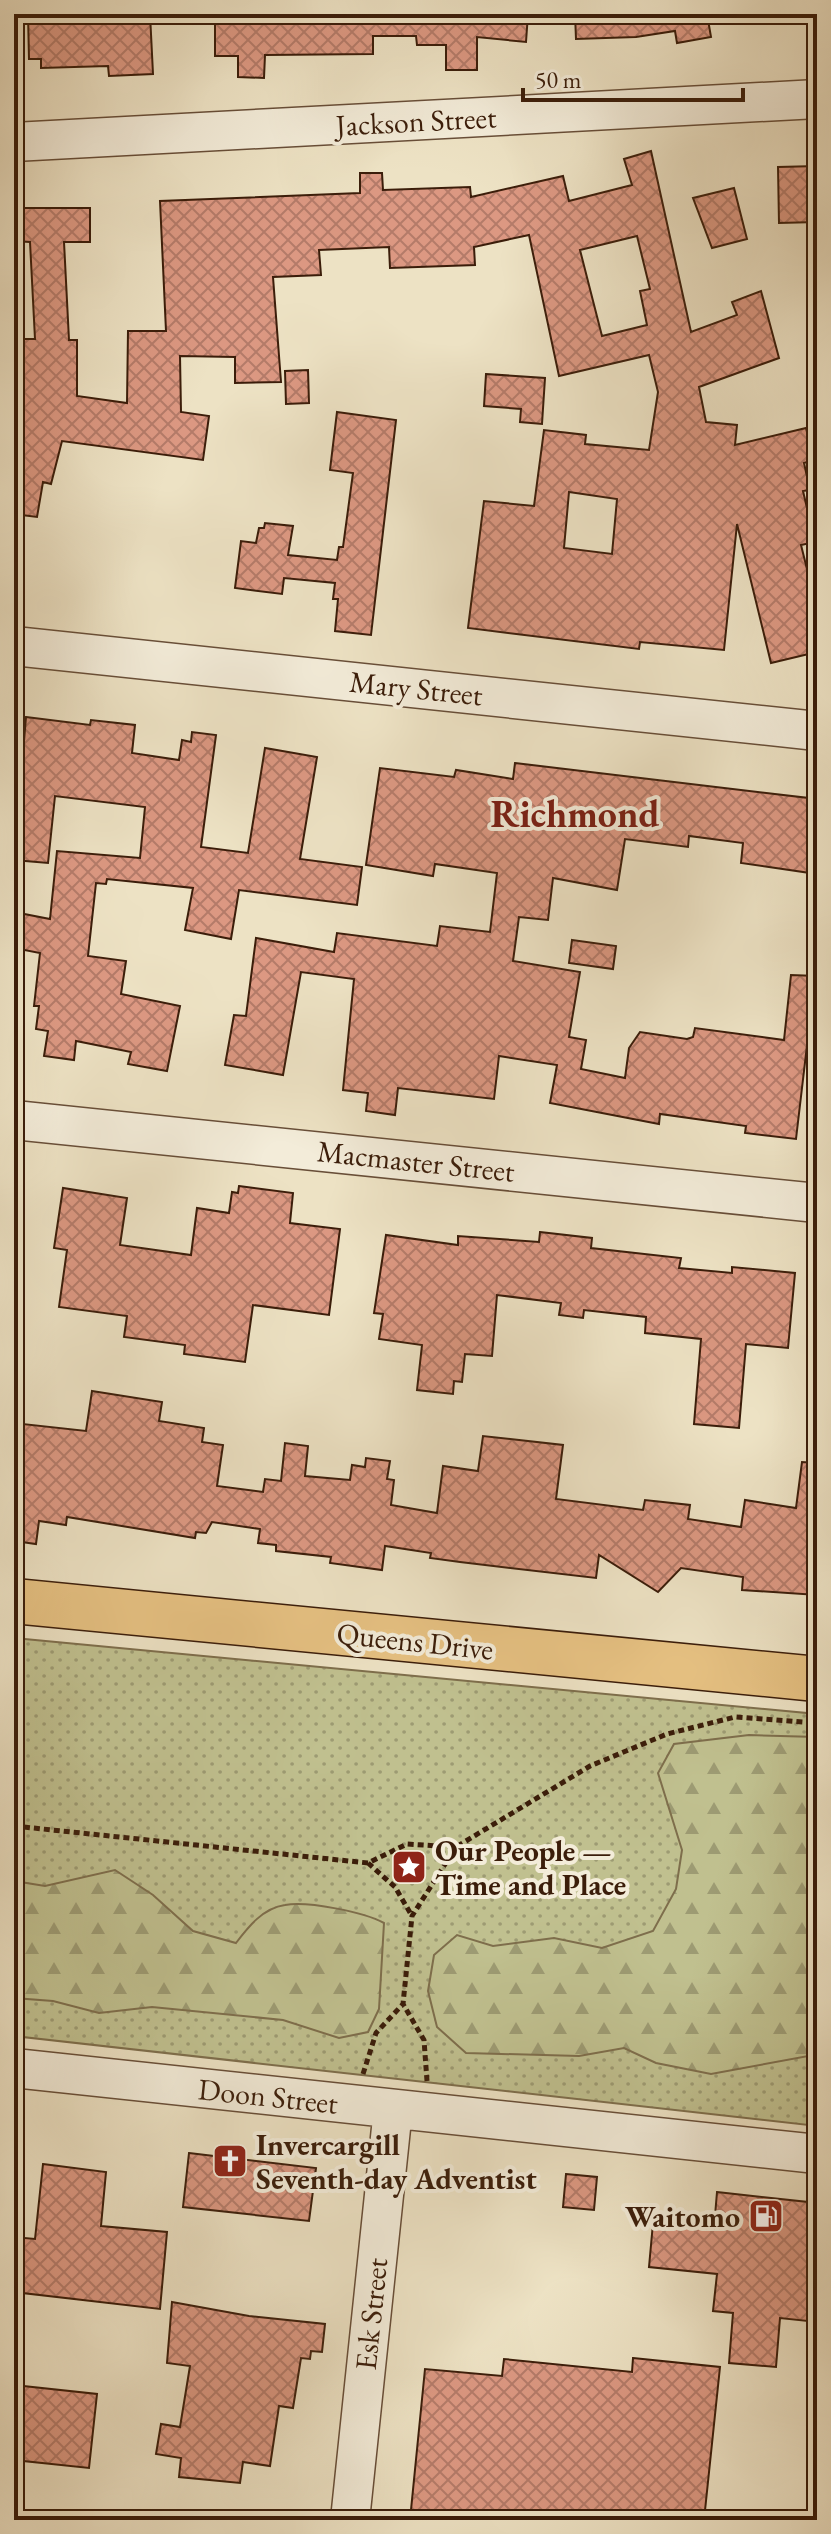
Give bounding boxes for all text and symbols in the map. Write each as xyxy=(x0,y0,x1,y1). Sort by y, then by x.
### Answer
scale bar xyxy=(523,52,743,102)
text: 50 m xyxy=(535,64,582,95)
street label: Jackson Street xyxy=(332,97,498,145)
street label: Mary Street xyxy=(348,662,485,714)
district label: Richmond xyxy=(491,789,659,838)
street label: Macmaster Street xyxy=(315,1131,517,1191)
street label: Queens Drive xyxy=(335,1613,495,1669)
place label: Our People — Time and Place xyxy=(435,1831,626,1904)
place icon: Our People — Time and Place xyxy=(390,1848,428,1886)
street label: Doon Street xyxy=(196,2069,340,2123)
place label: Invercargill Seventh-day Adventist xyxy=(256,2125,537,2198)
church icon: Invercargill Seventh-day Adventist xyxy=(211,2142,249,2180)
place label: Waitomo xyxy=(625,2197,740,2236)
fuel station icon: Waitomo xyxy=(747,2197,785,2235)
street label: Esk Street xyxy=(346,2255,396,2372)

